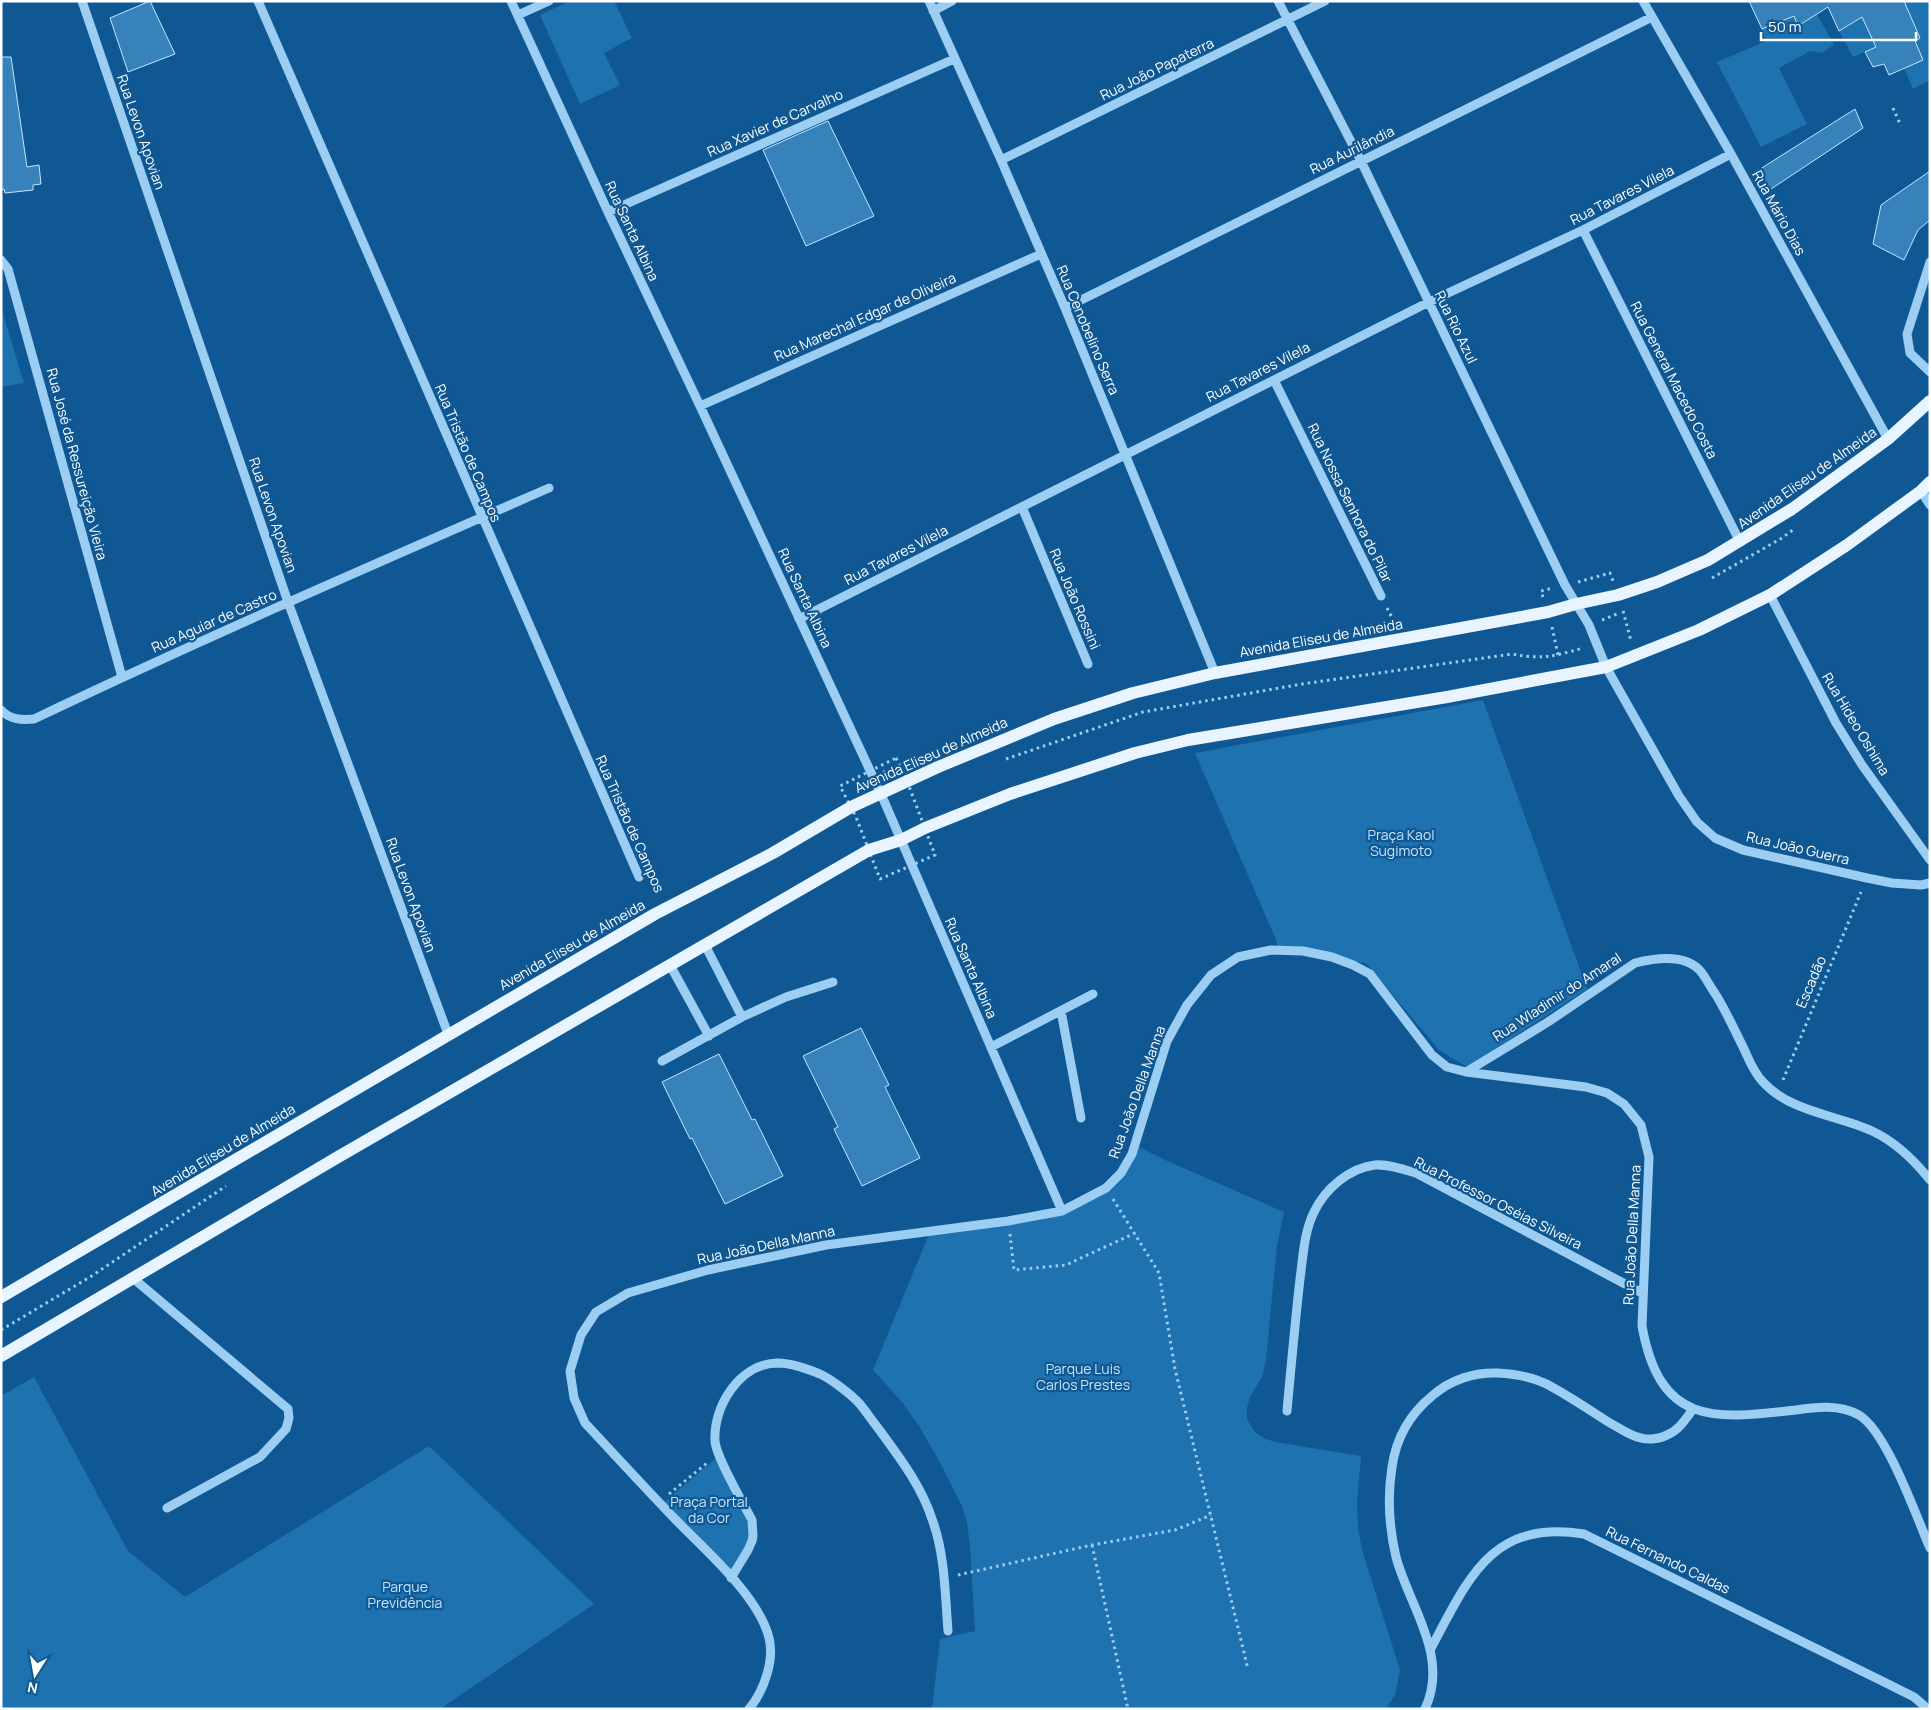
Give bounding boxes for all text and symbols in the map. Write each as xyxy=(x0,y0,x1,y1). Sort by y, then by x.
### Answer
scale bar xyxy=(1761,10,1916,42)
text: 50 m xyxy=(1768,16,1802,37)
street label: Rua João Papaterra xyxy=(1097,33,1217,104)
street label: Rua Levon Apovian xyxy=(113,72,170,192)
street label: Rua Xavier de Carvalho xyxy=(704,84,846,161)
street label: Rua Aurilândia xyxy=(1306,121,1397,178)
street label: Rua Tavares Vilela xyxy=(1567,160,1677,229)
street label: Rua Mário Dias xyxy=(1748,167,1811,259)
street label: Rua Santa Albina xyxy=(601,178,664,284)
street label: Rua Cenobelino Serra xyxy=(1053,262,1124,398)
street label: Rua Marechal Edgar de Oliveira xyxy=(771,268,959,365)
street label: Rua Rio Azul xyxy=(1431,287,1482,366)
street label: Rua General Macedo Costa xyxy=(1626,298,1722,462)
street label: Rua Tavares Vilela xyxy=(1203,337,1313,406)
street label: Rua José da Ressureição Vieira xyxy=(43,366,112,562)
street label: Rua Tristão de Campos xyxy=(431,381,506,525)
street label: Rua Nossa Senhora do Pilar xyxy=(1304,420,1397,586)
street label: Avenida Eliseu de Almeida xyxy=(1733,422,1880,533)
street label: Rua Levon Apovian xyxy=(245,455,302,575)
street label: Rua Tavares Vilela xyxy=(841,520,951,589)
street label: Rua Santa Albina xyxy=(774,545,837,651)
street label: Rua João Rossini xyxy=(1046,545,1105,652)
street label: Rua Aguiar de Castro xyxy=(148,584,279,657)
street label: Avenida Eliseu de Almeida xyxy=(1238,614,1404,661)
street label: Rua Hideo Oshima xyxy=(1818,669,1895,779)
street label: Avenida Eliseu de Almeida xyxy=(851,712,1010,797)
street label: Rua Tristão de Campos xyxy=(592,752,669,895)
park label: Praça Kaol Sugimoto xyxy=(1368,825,1434,860)
street label: Rua João Guerra xyxy=(1745,826,1852,869)
street label: Rua Levon Apovian xyxy=(382,835,441,955)
street label: Avenida Eliseu de Almeida xyxy=(495,895,648,994)
street label: Rua Santa Albina xyxy=(941,914,1002,1021)
street label: Rua Wladimir do Amaral xyxy=(1489,948,1625,1045)
street label: Escadão xyxy=(1791,953,1830,1011)
street label: Rua João Della Manna xyxy=(1104,1023,1169,1161)
street label: Avenida Eliseu de Almeida xyxy=(147,1099,299,1200)
street label: Rua Professor Oséias Silveira xyxy=(1411,1152,1585,1253)
street label: Rua João Della Manna xyxy=(1618,1165,1645,1305)
street label: Rua João Della Manna xyxy=(695,1221,836,1268)
park label: Parque Luis Carlos Prestes xyxy=(1036,1359,1130,1394)
park label: Praça Portal da Cor xyxy=(670,1492,748,1527)
street label: Rua Fernando Caldas xyxy=(1603,1521,1734,1598)
park label: Parque Previdência xyxy=(368,1577,442,1612)
north arrow xyxy=(10,1650,60,1700)
text: N xyxy=(26,1678,39,1699)

